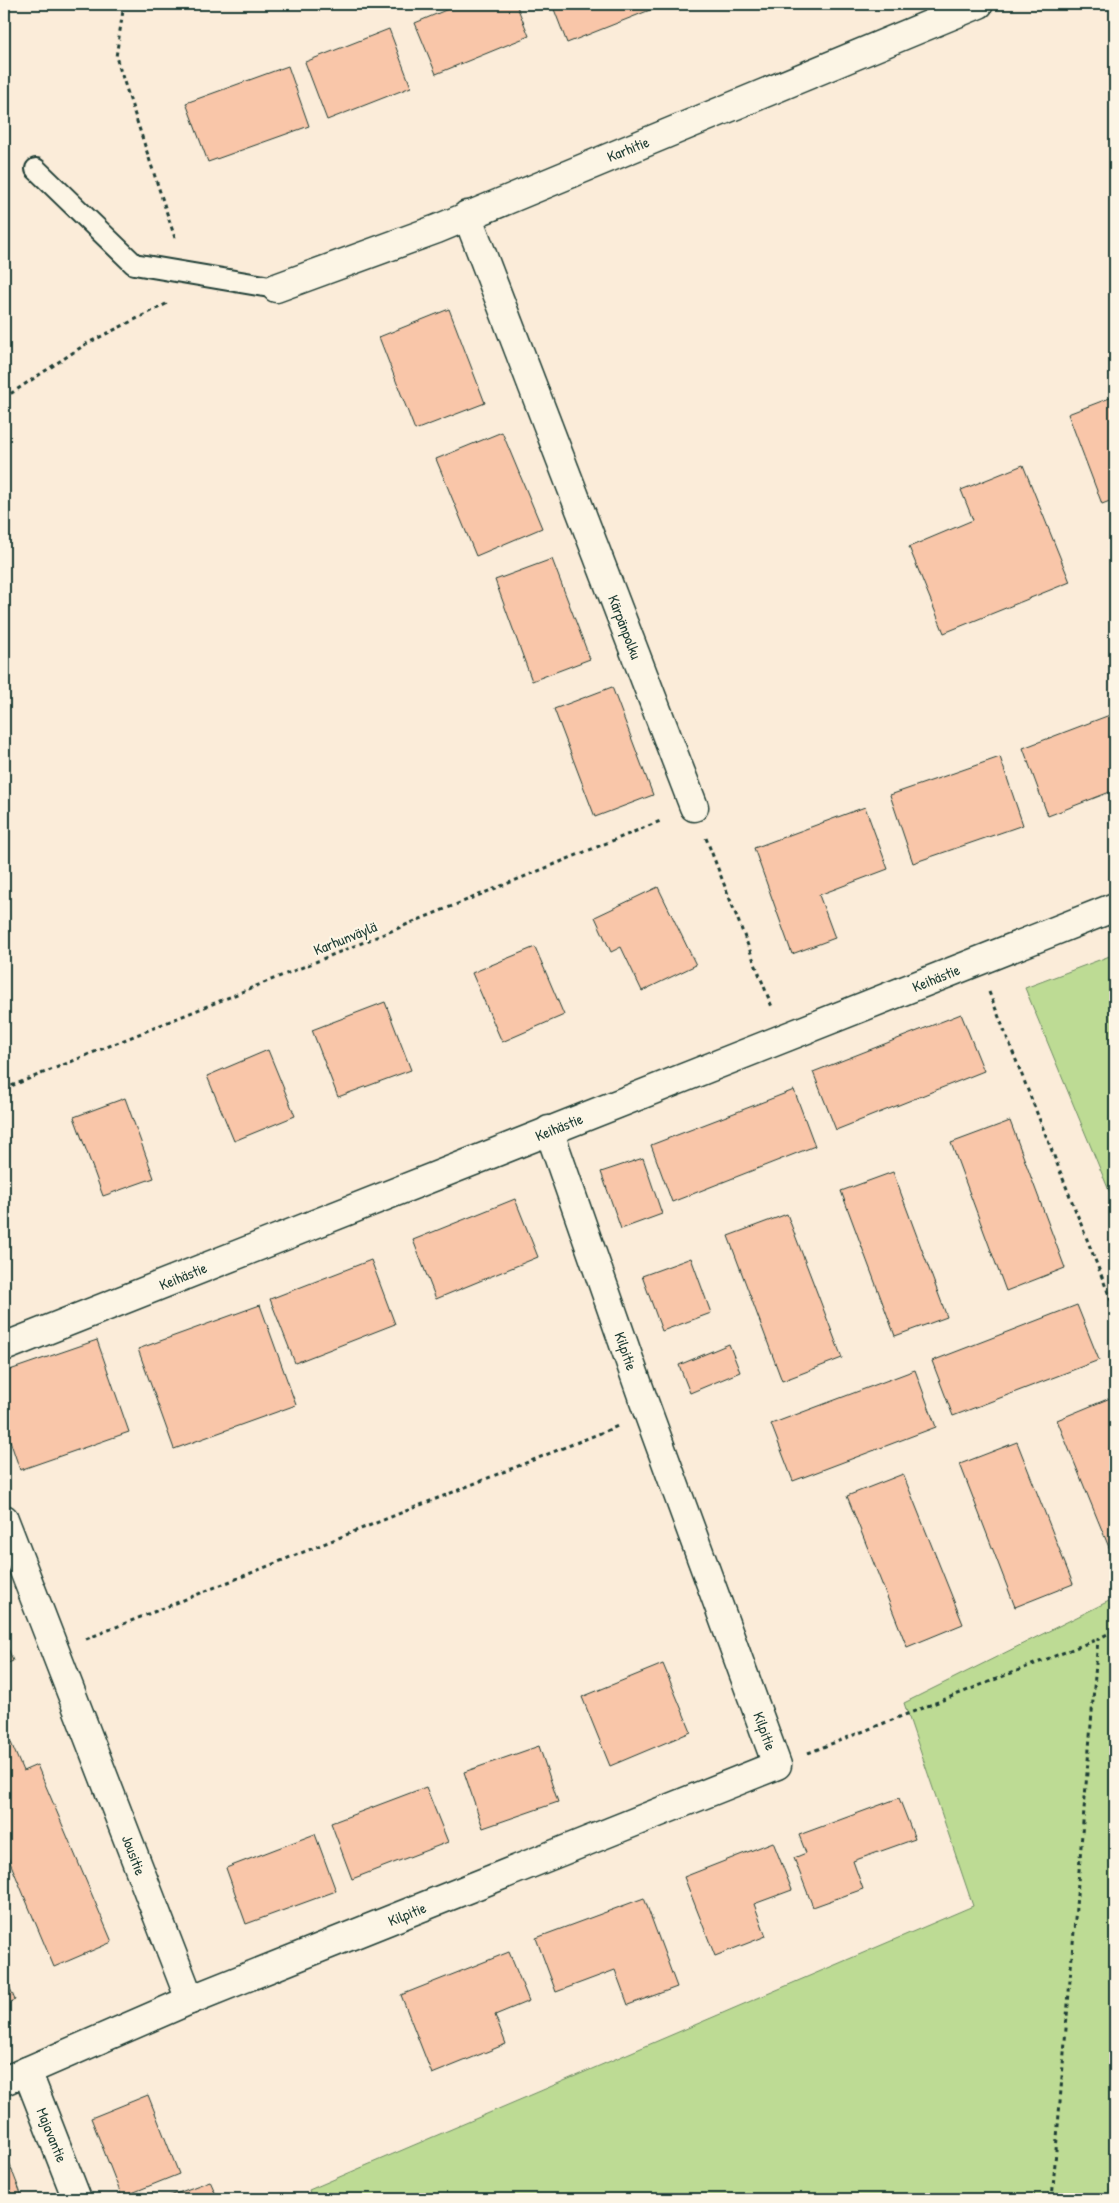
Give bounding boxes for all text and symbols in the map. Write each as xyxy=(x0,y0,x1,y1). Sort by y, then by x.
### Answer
street label: Karhitie xyxy=(604,131,652,167)
street label: Kärpänpolku xyxy=(603,592,647,662)
street label: Karhunväylä xyxy=(310,916,380,960)
street label: Keihästie xyxy=(909,959,963,997)
street label: Keihästie xyxy=(532,1108,586,1146)
street label: Keihästie xyxy=(156,1257,210,1295)
street label: Kilpitie xyxy=(610,1329,642,1373)
street label: Kilpitie xyxy=(748,1709,782,1753)
street label: Jousitie xyxy=(117,1832,151,1878)
street label: Kilpitie xyxy=(385,1897,429,1931)
street label: Majavantie xyxy=(32,2104,72,2166)

